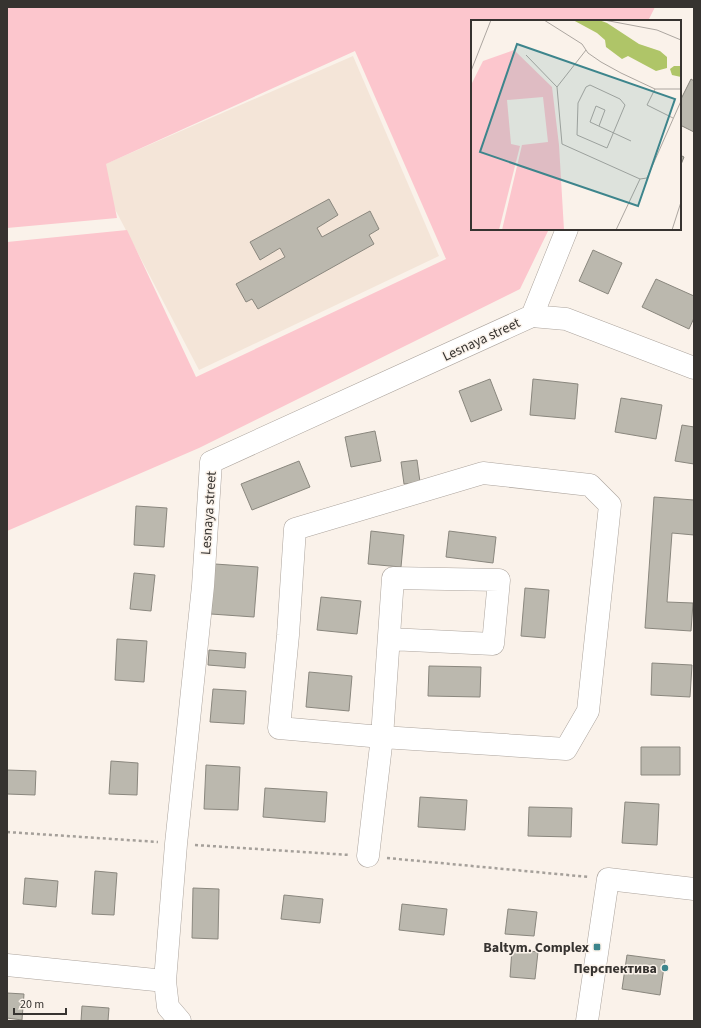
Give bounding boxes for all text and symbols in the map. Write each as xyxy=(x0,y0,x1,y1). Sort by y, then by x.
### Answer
inset map xyxy=(471,20,681,230)
street label: Lesnaya street xyxy=(439,313,524,367)
street label: Lesnaya street xyxy=(196,470,222,556)
place label: Baltym. Complex xyxy=(483,938,589,958)
marker: Baltym. Complex xyxy=(592,942,602,952)
place label: Перспектива xyxy=(573,959,657,979)
marker: Перспектива xyxy=(660,963,670,973)
scale bar xyxy=(14,990,66,1016)
text: 20 m xyxy=(20,996,44,1013)

